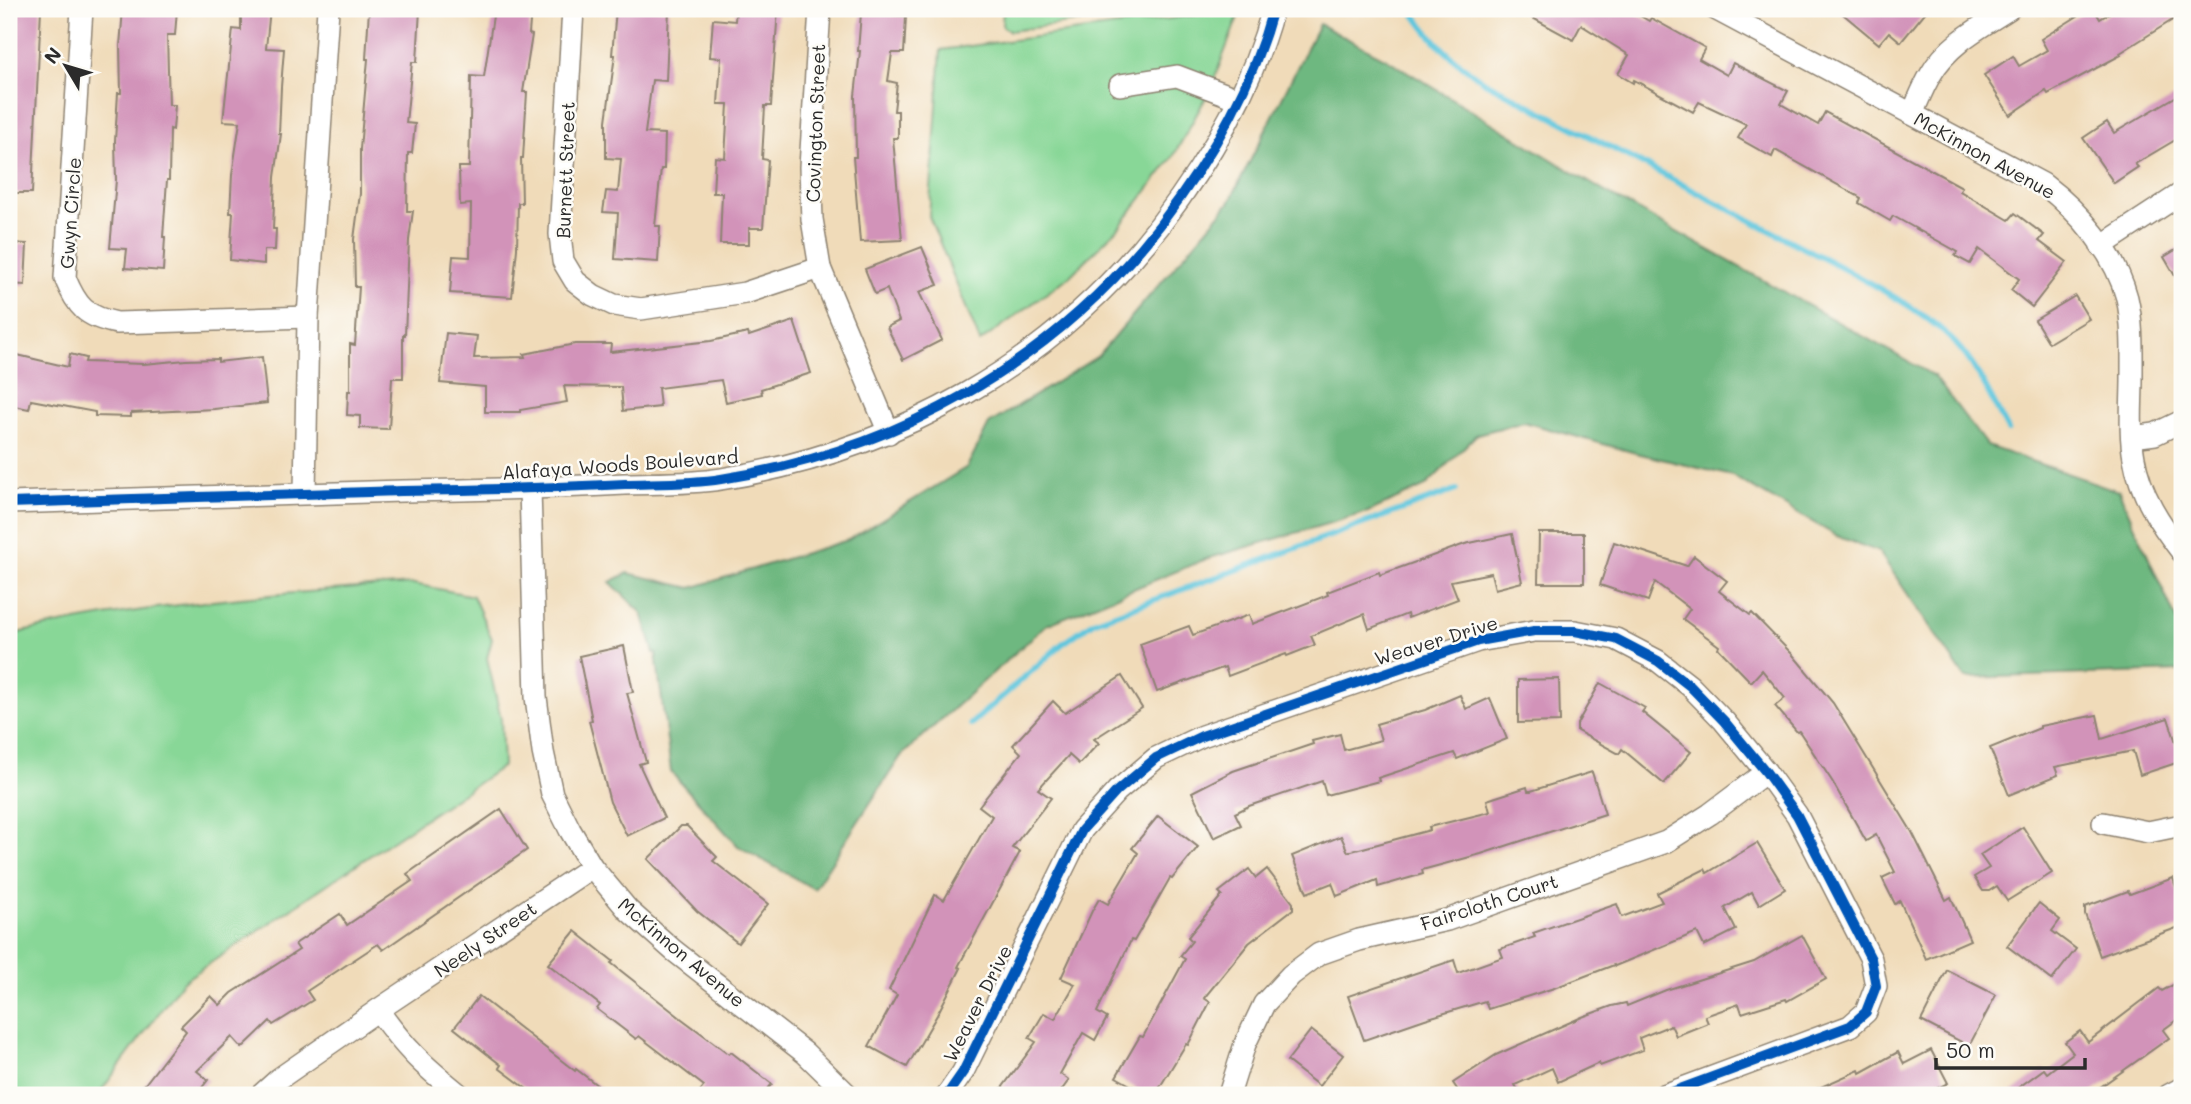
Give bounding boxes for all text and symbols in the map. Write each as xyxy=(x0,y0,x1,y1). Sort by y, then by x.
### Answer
north arrow xyxy=(32,32,102,102)
text: N xyxy=(38,42,66,69)
street label: Covington Street xyxy=(800,43,830,203)
street label: Burnett Street xyxy=(550,101,580,239)
street label: McKinnon Avenue xyxy=(1910,106,2060,204)
street label: Gwyn Circle xyxy=(54,156,86,270)
street label: Alafaya Woods Boulevard xyxy=(501,443,739,485)
street label: Weaver Drive xyxy=(1371,609,1501,671)
street label: Faircloth Court xyxy=(1417,868,1561,936)
street label: McKinnon Avenue xyxy=(613,892,751,1012)
street label: Neely Street xyxy=(429,895,541,983)
street label: Weaver Drive xyxy=(937,940,1017,1066)
scale bar xyxy=(1936,1027,2084,1071)
text: 50 m xyxy=(1946,1036,1995,1063)

